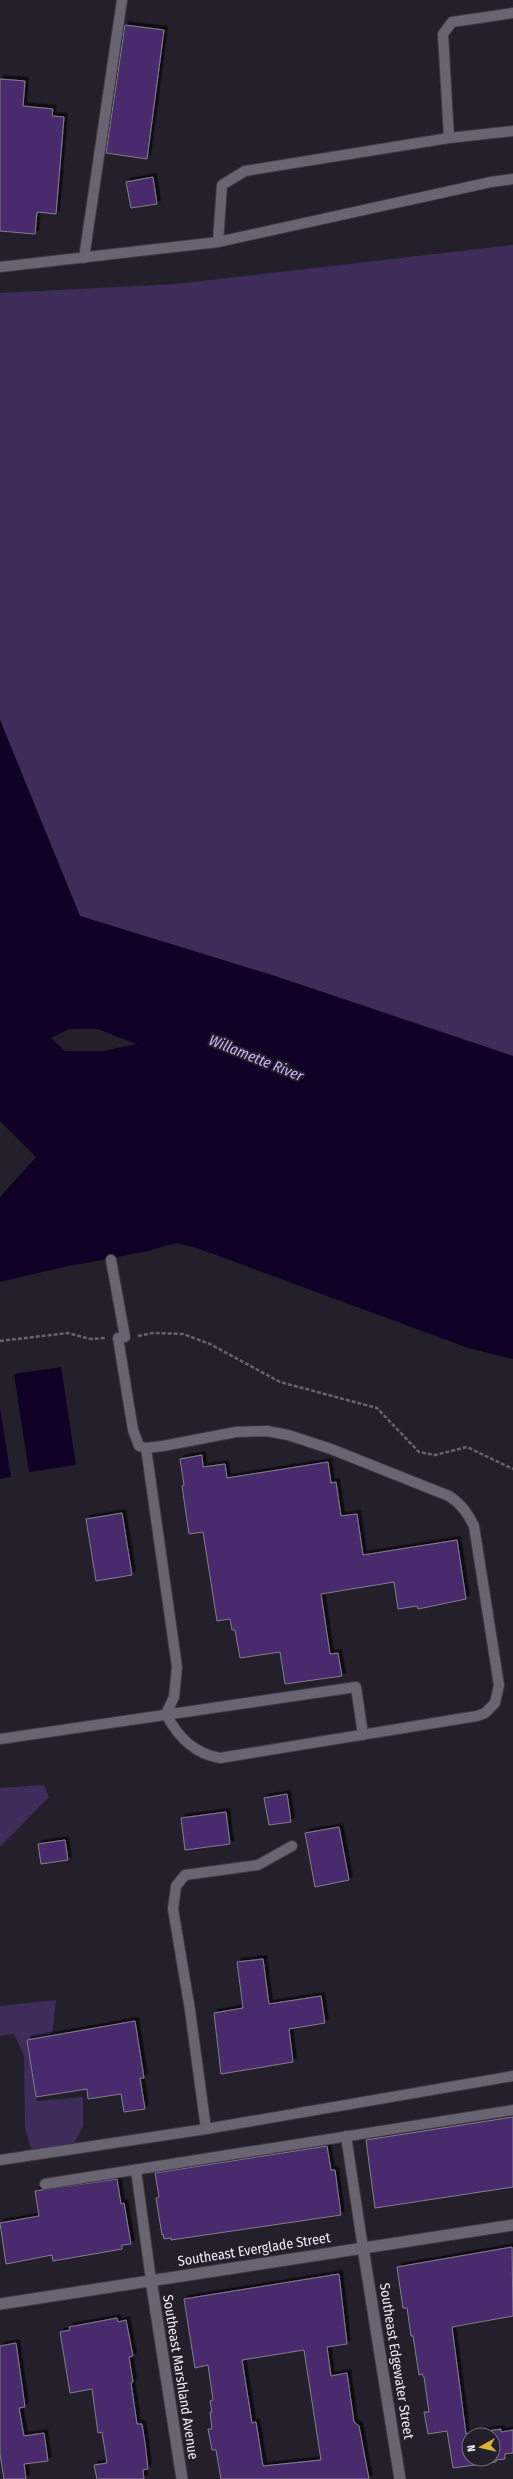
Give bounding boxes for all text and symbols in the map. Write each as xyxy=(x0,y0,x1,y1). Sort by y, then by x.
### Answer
water label: Willamette River xyxy=(206,1031,306,1085)
street label: Southeast Everglade Street xyxy=(177,2229,332,2270)
street label: Southeast Edgewater Street xyxy=(376,2282,417,2441)
street label: Southeast Marshland Avenue xyxy=(159,2293,202,2461)
north arrow xyxy=(461,2427,501,2467)
text: N xyxy=(465,2444,478,2452)

